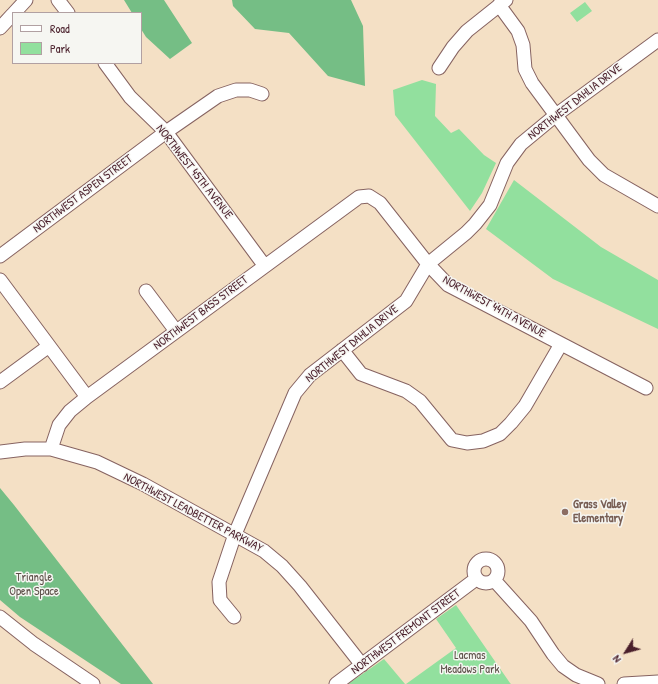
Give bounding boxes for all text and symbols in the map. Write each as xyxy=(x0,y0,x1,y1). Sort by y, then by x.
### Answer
legend xyxy=(12,12,142,64)
text: Road xyxy=(50,20,70,37)
text: Park xyxy=(50,40,70,57)
street label: NORTHWEST DAHLIA DRIVE xyxy=(525,61,625,143)
street label: NORTHWEST 45TH AVENUE xyxy=(153,122,235,222)
street label: NORTHWEST ASPEN STREET xyxy=(30,152,136,236)
street label: NORTHWEST BASS STREET xyxy=(151,273,251,353)
street label: NORTHWEST 44TH AVENUE xyxy=(440,273,548,341)
street label: NORTHWEST DAHLIA DRIVE xyxy=(303,302,401,386)
street label: NORTHWEST LEADBETTER PARKWAY xyxy=(121,470,265,556)
place label: Grass Valley Elementary xyxy=(573,498,627,526)
marker: Grass Valley Elementary xyxy=(560,507,570,517)
park label: Triangle Open Space xyxy=(9,571,59,599)
street label: NORTHWEST FREMONT STREET xyxy=(349,586,463,678)
north arrow xyxy=(606,632,646,672)
park label: Lacmas Meadows Park xyxy=(440,649,500,677)
text: N xyxy=(609,653,624,666)

